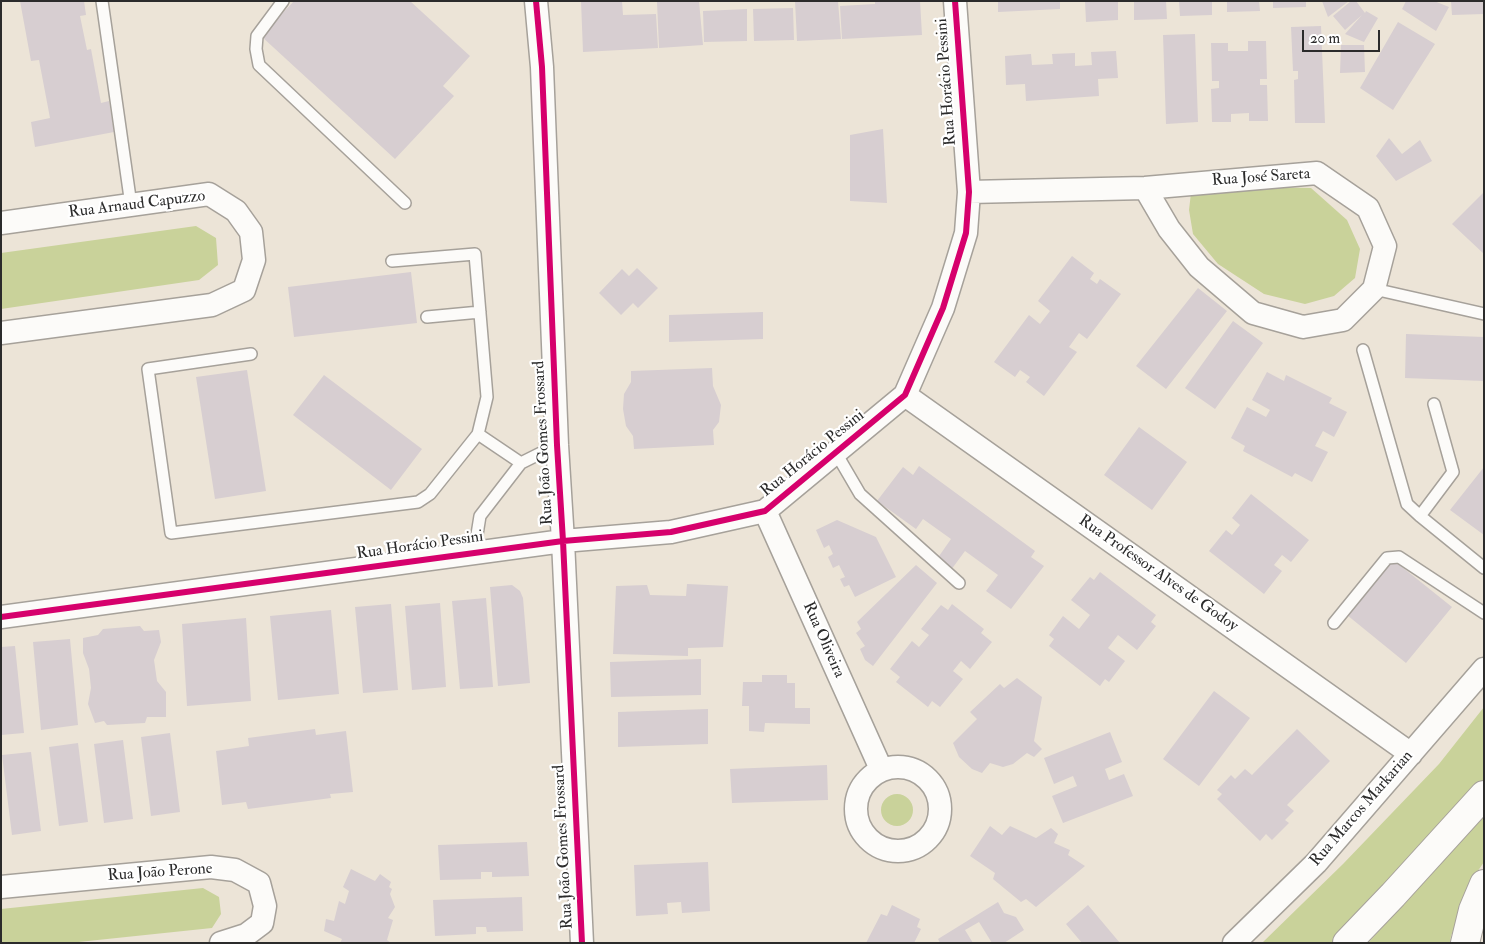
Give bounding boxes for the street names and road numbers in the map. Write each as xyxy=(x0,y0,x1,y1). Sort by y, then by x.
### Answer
street label: Rua Horácio Pessini xyxy=(933,18,961,146)
street label: Rua José Sareta xyxy=(1211,165,1311,191)
street label: Rua Arnaud Capuzzo xyxy=(67,187,207,223)
street label: Rua João Gomes Frossard xyxy=(530,360,558,526)
street label: Rua Horácio Pessini xyxy=(757,406,869,502)
street label: Rua Professor Alves de Godoy xyxy=(1075,512,1241,636)
street label: Rua Horácio Pessini xyxy=(355,528,485,564)
street label: Rua Oliveira xyxy=(798,599,848,681)
street label: Rua Marcos Markarian xyxy=(1306,747,1418,871)
street label: Rua João Gomes Frossard xyxy=(550,764,578,930)
street label: Rua João Perone xyxy=(107,860,213,886)

